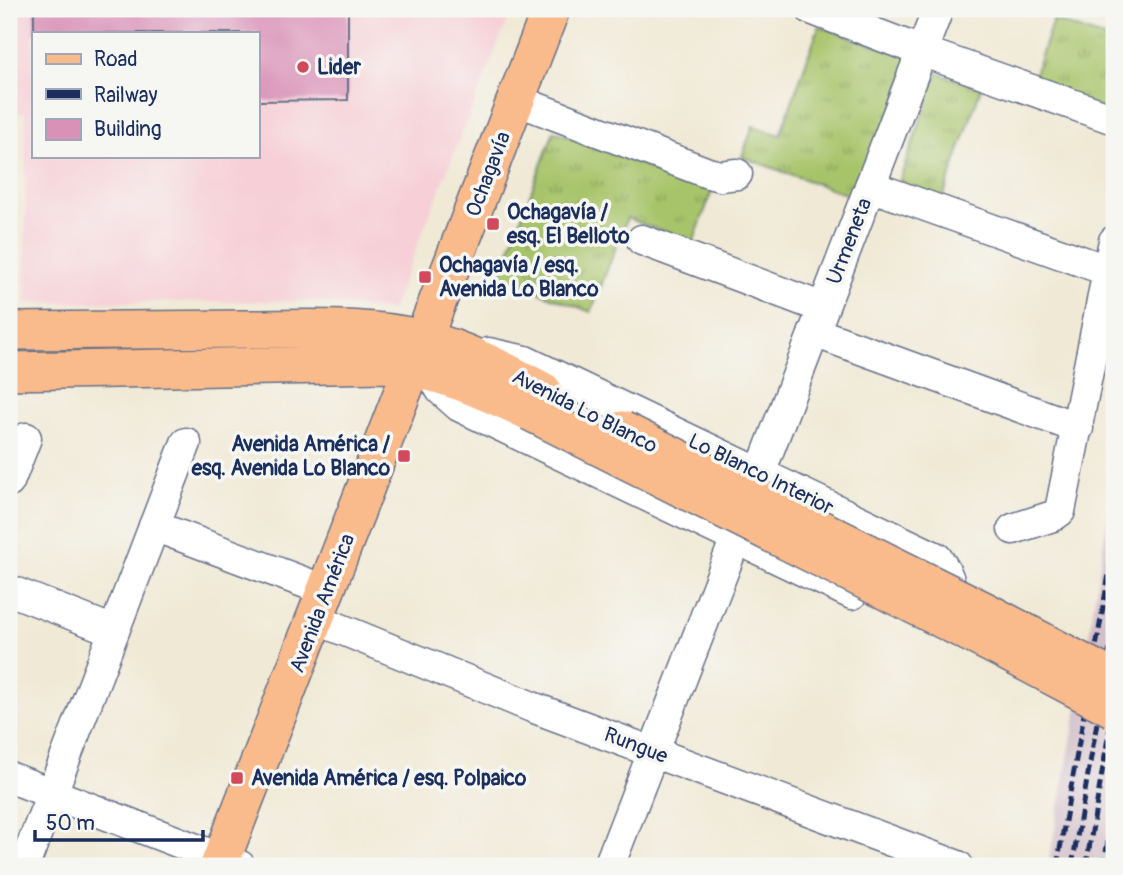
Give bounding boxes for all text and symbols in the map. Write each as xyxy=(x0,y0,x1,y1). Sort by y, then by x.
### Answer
legend xyxy=(32,32,259,158)
text: Road xyxy=(94,46,138,73)
place label: Lider xyxy=(317,54,361,81)
marker: Lider xyxy=(295,59,311,75)
text: Railway xyxy=(94,82,158,109)
text: Building xyxy=(94,116,161,143)
street label: Ochagavía xyxy=(460,128,517,221)
street label: Urmeneta xyxy=(821,194,878,288)
place label: Ochagavía / esq. El Belloto xyxy=(506,199,630,250)
marker: Ochagavía / esq. El Belloto xyxy=(485,216,501,232)
place label: Ochagavía / esq. Avenida Lo Blanco xyxy=(439,252,599,303)
marker: Ochagavía / esq. Avenida Lo Blanco xyxy=(417,269,433,285)
street label: Avenida Lo Blanco xyxy=(508,363,662,460)
street label: Lo Blanco Interior xyxy=(684,428,838,522)
place label: Avenida América / esq. Avenida Lo Blanco xyxy=(191,431,391,482)
marker: Avenida América / esq. Avenida Lo Blanco xyxy=(396,448,412,464)
street label: Avenida América xyxy=(284,530,361,676)
street label: Rungue xyxy=(600,721,672,770)
place label: Avenida América / esq. Polpaico xyxy=(251,765,527,792)
marker: Avenida América / esq. Polpaico xyxy=(229,770,245,786)
scale bar xyxy=(35,798,203,842)
text: 50 m xyxy=(46,810,95,837)

